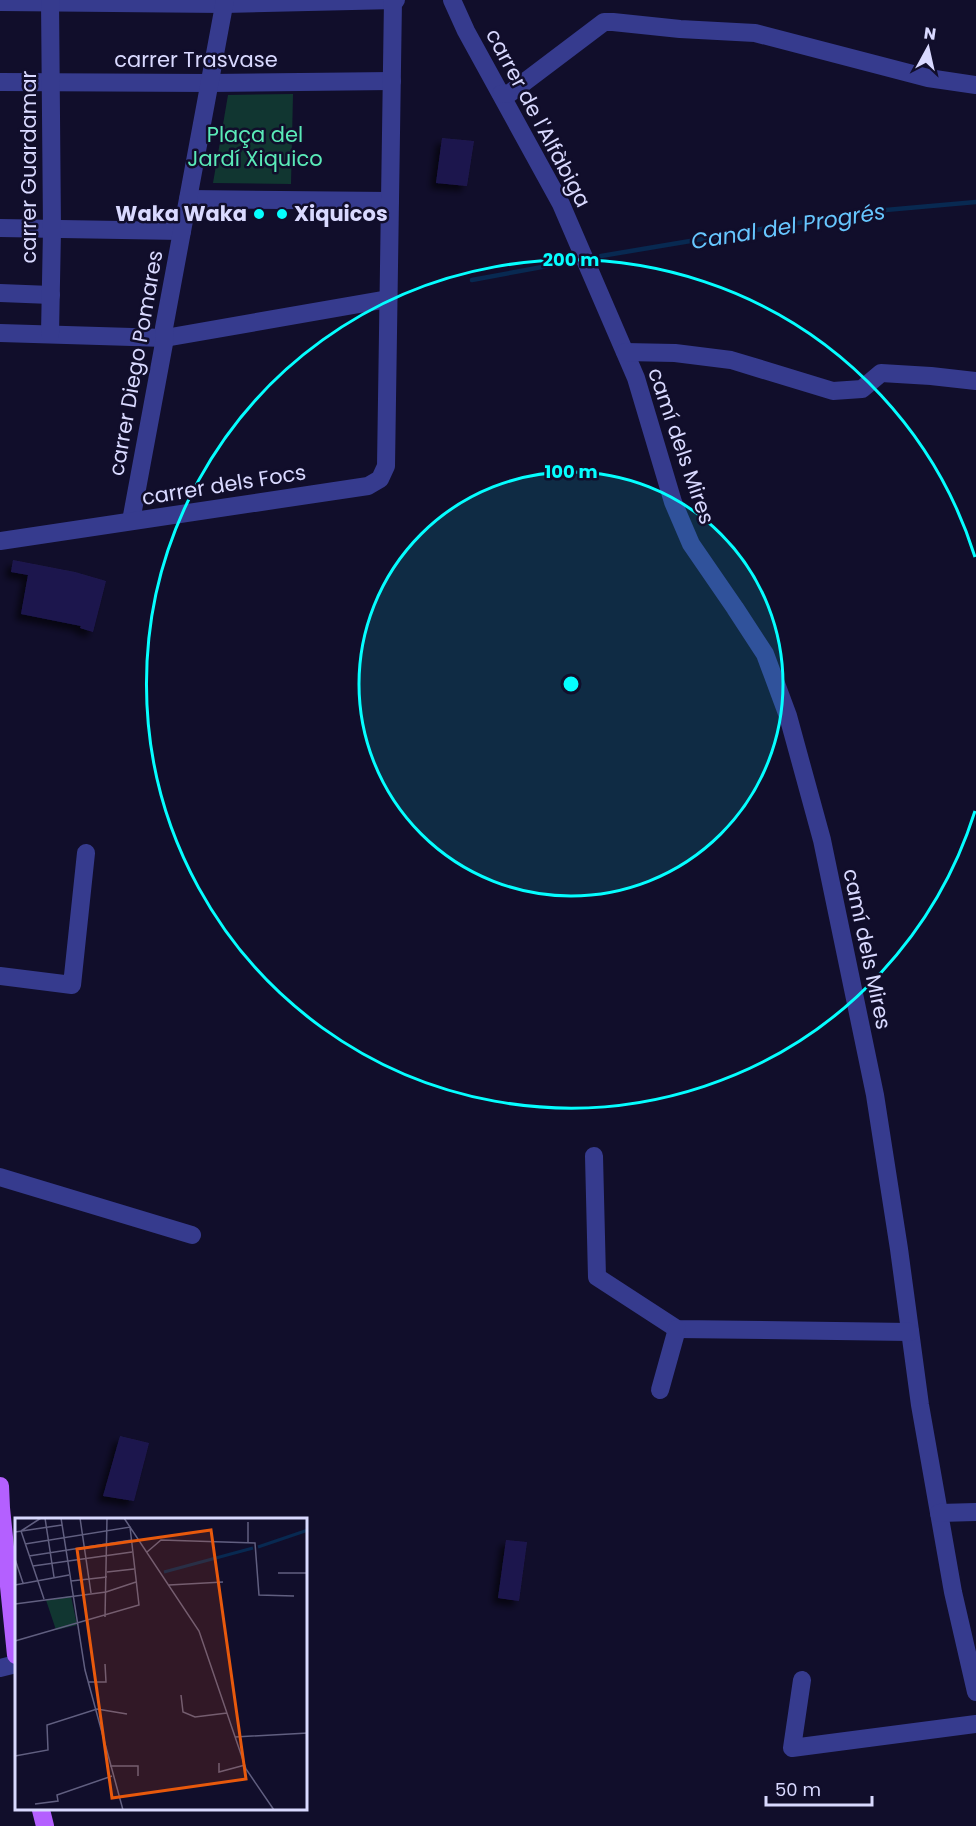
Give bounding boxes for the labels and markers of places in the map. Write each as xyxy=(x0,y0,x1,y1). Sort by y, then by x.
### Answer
place label: Waka Waka xyxy=(115,199,247,228)
place label: Xiquicos xyxy=(294,199,388,228)
marker: Waka Waka xyxy=(252,207,266,221)
marker: Xiquicos xyxy=(275,207,289,221)
centre of rings xyxy=(561,674,581,694)

